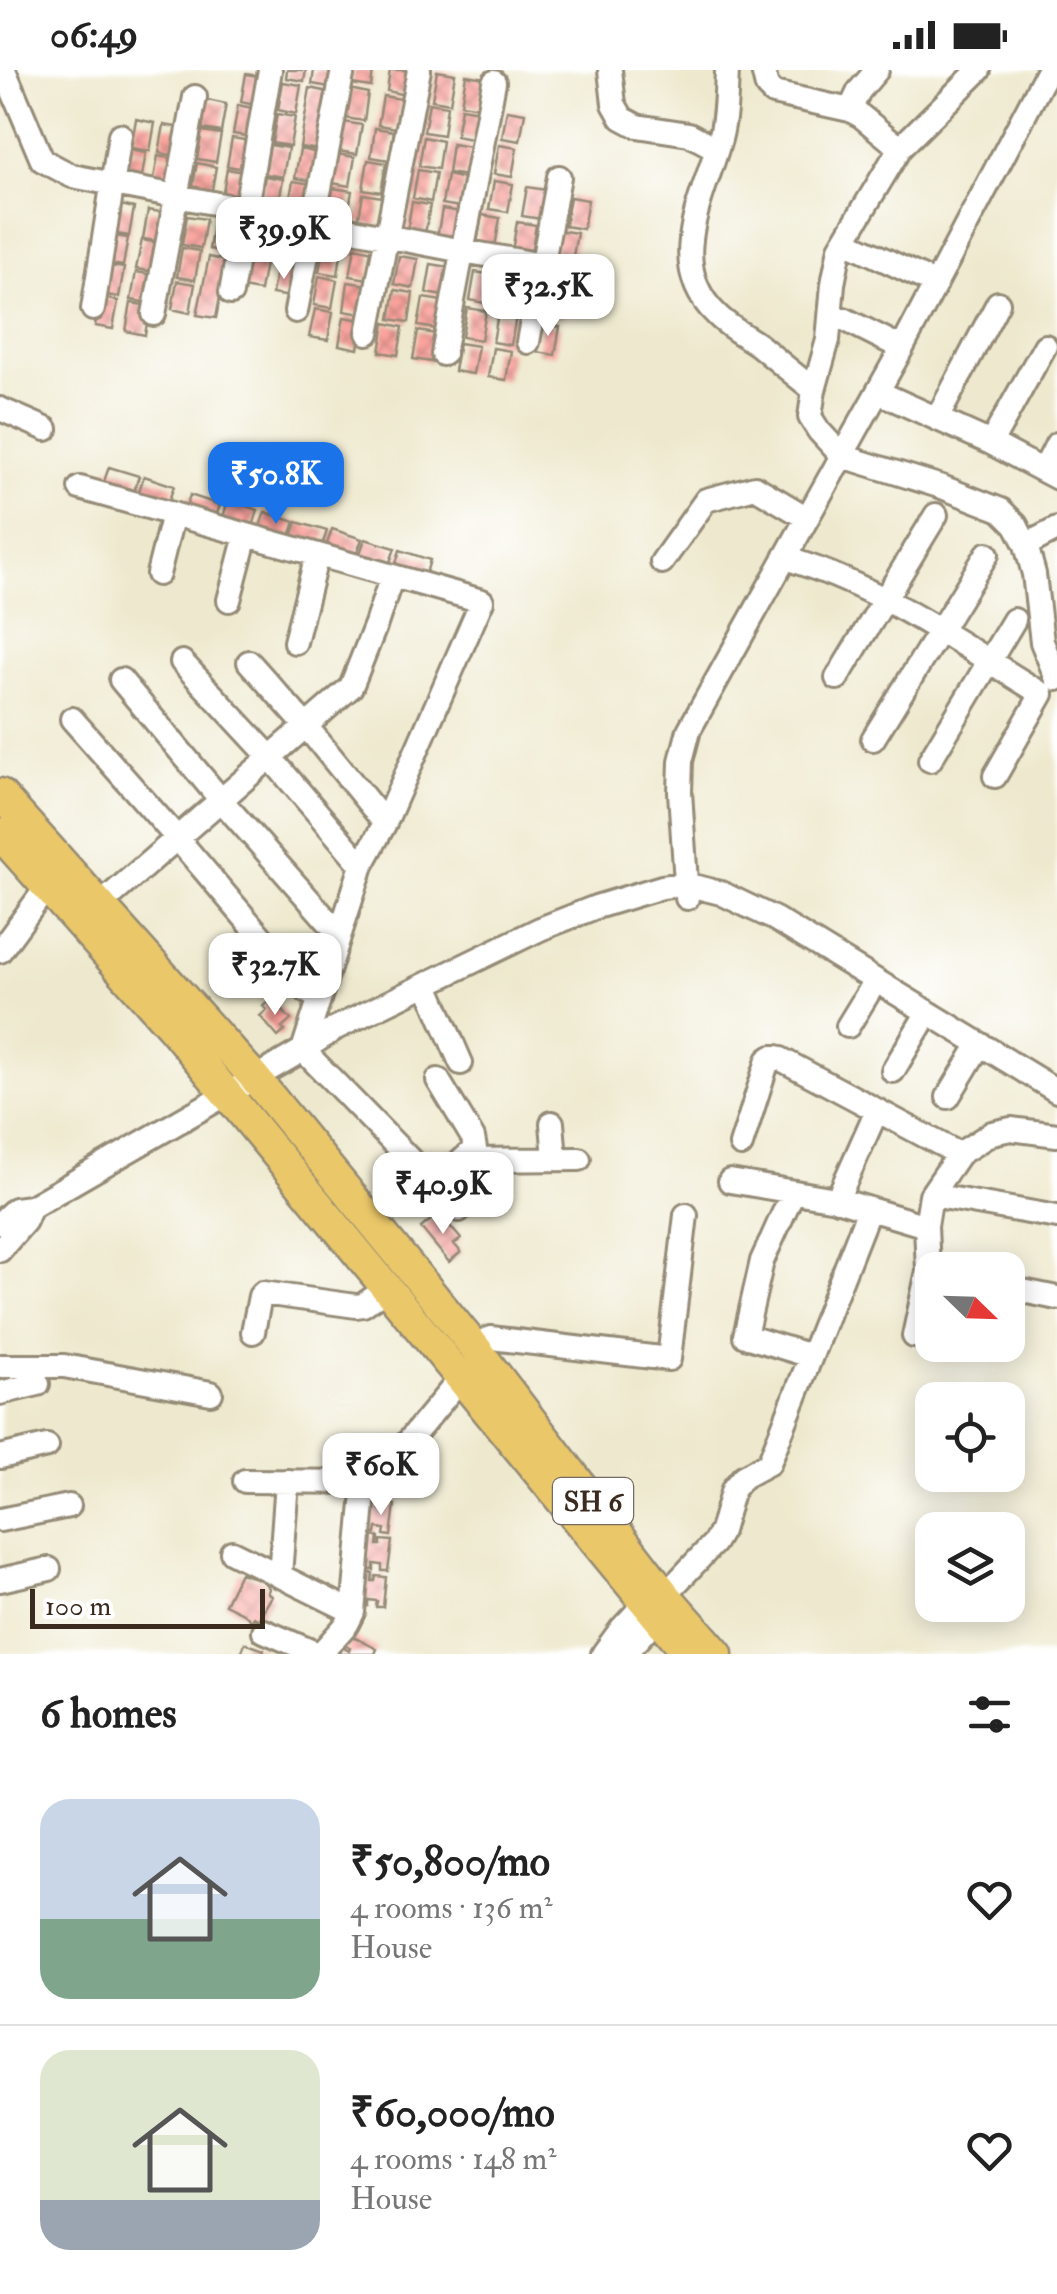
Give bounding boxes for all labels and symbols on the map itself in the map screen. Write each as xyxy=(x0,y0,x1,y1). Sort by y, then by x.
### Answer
pin: ₹39.9K xyxy=(203,197,365,282)
pin: ₹32.5K xyxy=(467,254,629,339)
pin: ₹50.8K xyxy=(195,442,357,527)
pin: ₹32.7K xyxy=(194,933,356,1018)
pin: ₹40.9K xyxy=(362,1152,524,1237)
north arrow xyxy=(915,1252,1025,1362)
pin: ₹60K xyxy=(322,1433,440,1518)
road number: SH 6 xyxy=(553,1478,633,1524)
scale bar xyxy=(30,1584,265,1628)

